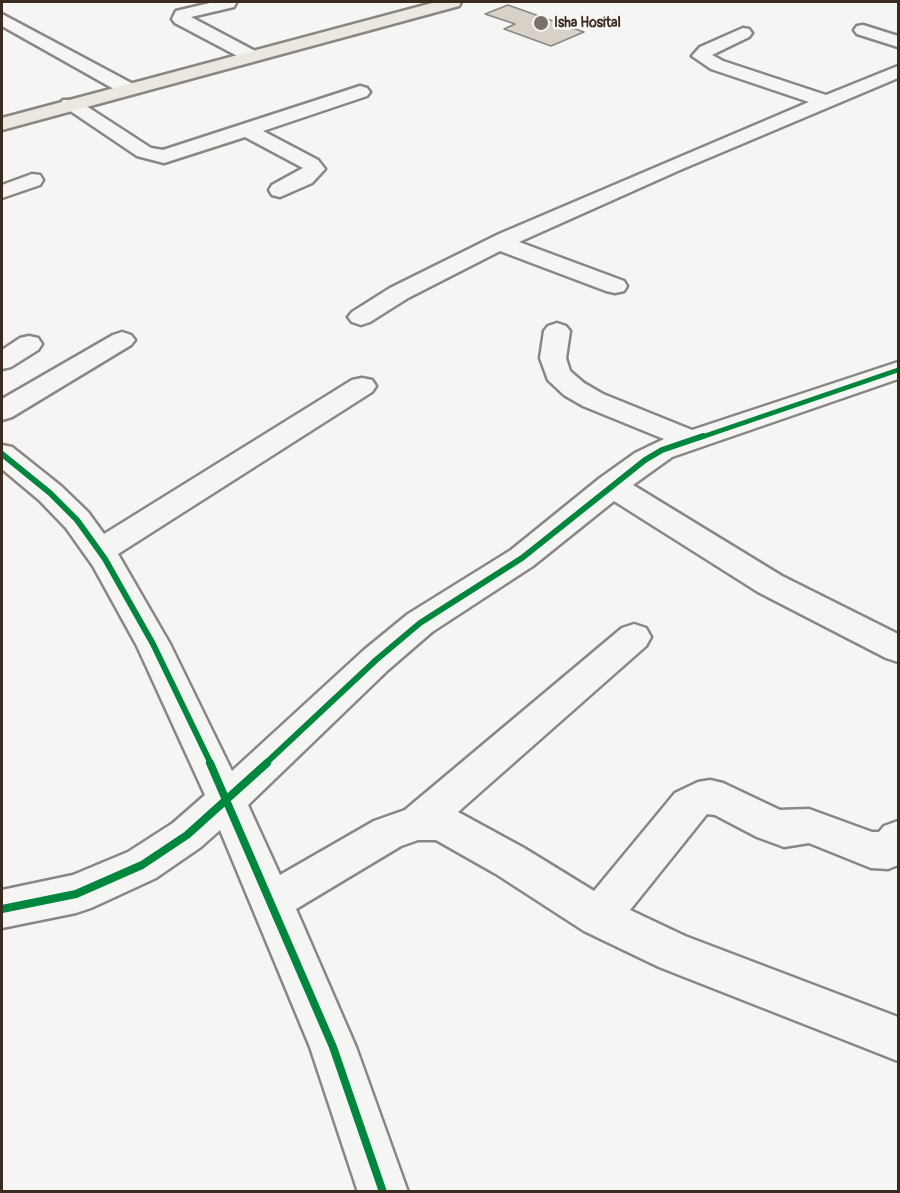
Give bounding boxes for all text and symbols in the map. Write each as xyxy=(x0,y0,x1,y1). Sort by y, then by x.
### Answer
marker: Isha Hosital xyxy=(532,14,550,32)
place label: Isha Hosital xyxy=(554,15,621,31)

